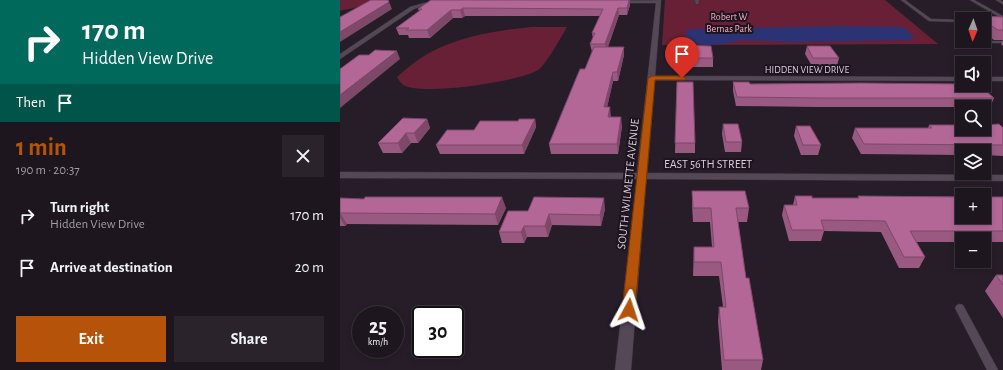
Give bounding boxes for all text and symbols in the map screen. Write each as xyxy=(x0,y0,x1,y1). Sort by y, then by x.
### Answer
park label: Robert W Bernas Park xyxy=(706,12,752,34)
north arrow xyxy=(955,12,991,48)
map controls xyxy=(955,12,991,268)
icon: right xyxy=(16,16,68,68)
text: 170 m xyxy=(82,17,146,45)
pin xyxy=(665,37,699,78)
icon: arrive xyxy=(671,43,693,65)
text: Hidden View Drive xyxy=(82,50,213,68)
button: sound xyxy=(955,56,991,92)
street label: HIDDEN VIEW DRIVE xyxy=(765,65,849,75)
icon: arrive xyxy=(54,92,76,114)
text: Then xyxy=(16,95,46,110)
button: search xyxy=(955,100,991,136)
street label: SOUTH WILMETTE AVENUE xyxy=(615,118,641,250)
button: close xyxy=(282,135,324,177)
text: 1 min xyxy=(16,136,67,160)
button: layers xyxy=(955,144,991,180)
street label: EAST 56TH STREET xyxy=(664,158,752,170)
text: 190 m · 20:37 xyxy=(16,164,80,177)
button: + xyxy=(955,188,991,224)
text: Turn right xyxy=(50,200,109,215)
icon: right xyxy=(16,205,38,227)
text: 170 m xyxy=(290,208,324,223)
text: Hidden View Drive xyxy=(50,218,145,231)
button: − xyxy=(955,232,991,268)
icon: arrive xyxy=(16,257,38,279)
text: Arrive at destination xyxy=(50,260,173,275)
text: 20 m xyxy=(295,260,324,275)
position arrow xyxy=(608,289,650,331)
speed limit sign: 30 xyxy=(412,306,464,358)
button: Exit xyxy=(16,316,166,362)
button: Share xyxy=(174,316,324,362)
text: 25 xyxy=(369,317,387,337)
text: km/h xyxy=(368,337,388,347)

